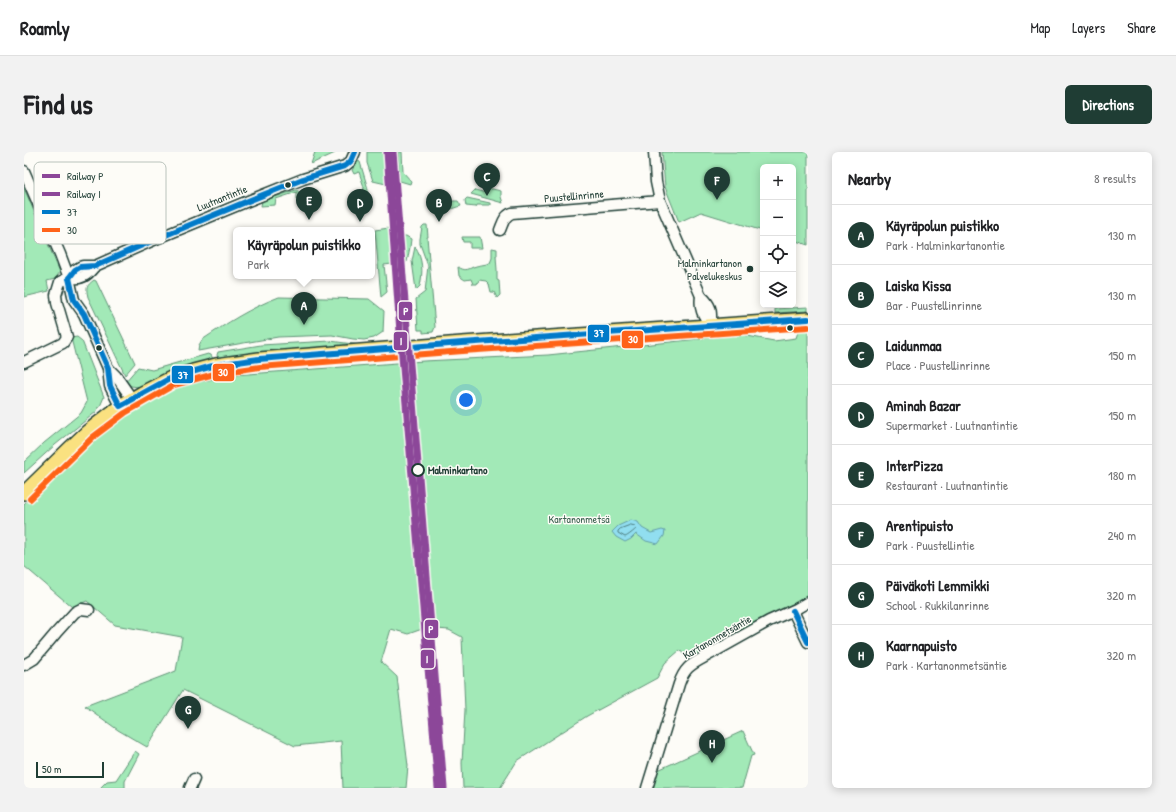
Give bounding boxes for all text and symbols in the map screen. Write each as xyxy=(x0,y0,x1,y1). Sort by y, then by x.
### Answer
text: Roamly xyxy=(20,15,70,41)
text: Map xyxy=(1030,18,1050,37)
text: Layers xyxy=(1072,18,1105,37)
text: Share xyxy=(1127,18,1156,37)
text: Find us xyxy=(24,85,93,123)
button: Directions xyxy=(1065,85,1152,124)
legend xyxy=(34,162,166,244)
pin: C xyxy=(474,163,500,196)
map controls xyxy=(760,164,796,308)
button: + xyxy=(760,164,796,200)
pin: F xyxy=(704,167,730,200)
text: Nearby xyxy=(848,167,891,190)
text: Railway P xyxy=(67,169,104,183)
text: 8 results xyxy=(1094,169,1136,187)
unlabelled marker xyxy=(283,180,293,190)
street label: Luutnantintie xyxy=(195,181,250,214)
street label: Puustellinrinne xyxy=(544,186,605,206)
text: Railway I xyxy=(67,187,101,201)
pin: E xyxy=(296,187,322,220)
pin: D xyxy=(347,189,373,222)
pin: B xyxy=(426,189,452,222)
button: − xyxy=(760,200,796,236)
text: 37 xyxy=(67,205,77,219)
text: Käyräpolun puistikko xyxy=(886,215,999,236)
text: 30 xyxy=(67,223,77,237)
text: A xyxy=(858,226,864,244)
text: 130 m xyxy=(1108,226,1136,244)
popup xyxy=(233,227,375,279)
text: Käyräpolun puistikko xyxy=(248,234,360,255)
button: locate xyxy=(760,236,796,272)
text: Park · Malminkartanontie xyxy=(886,236,1005,254)
text: Park xyxy=(248,255,269,273)
place label: Malminkartanon Palvelukeskus xyxy=(678,256,742,283)
marker: Malminkartanon Palvelukeskus xyxy=(745,264,755,274)
button: layers xyxy=(760,272,796,308)
text: Laiska Kissa xyxy=(886,275,951,296)
text: B xyxy=(858,286,864,304)
text: 130 m xyxy=(1108,286,1136,304)
pin: A xyxy=(291,292,317,325)
text: Bar · Puustellinrinne xyxy=(886,296,982,314)
line badge: P xyxy=(398,301,413,321)
text: P xyxy=(403,304,409,318)
unlabelled marker xyxy=(785,323,795,333)
line badge: 37 xyxy=(587,324,610,343)
text: 37 xyxy=(594,326,605,340)
line badge: 30 xyxy=(621,330,644,349)
line badge: I xyxy=(393,331,408,351)
text: 30 xyxy=(628,332,638,346)
text: I xyxy=(400,334,403,348)
text: Laidunmaa xyxy=(886,335,941,356)
unlabelled marker xyxy=(94,343,104,353)
text: C xyxy=(857,346,865,364)
text: 150 m xyxy=(1108,346,1136,364)
text: Place · Puustellinrinne xyxy=(886,356,990,374)
line badge: 30 xyxy=(212,363,235,382)
line badge: 37 xyxy=(171,365,194,384)
text: 30 xyxy=(218,365,228,379)
text: 37 xyxy=(178,368,189,382)
your location xyxy=(456,390,476,410)
text: Aminah Bazar xyxy=(886,395,961,416)
text: D xyxy=(858,406,864,424)
text: 150 m xyxy=(1108,406,1136,424)
text: Supermarket · Luutnantintie xyxy=(886,416,1018,434)
text: InterPizza xyxy=(886,455,943,476)
marker: Malminkartano xyxy=(411,463,425,477)
place label: Malminkartano xyxy=(428,463,488,477)
text: E xyxy=(858,466,864,484)
text: 180 m xyxy=(1108,466,1136,484)
text: Restaurant · Luutnantintie xyxy=(886,476,1008,494)
park label: Kartanonmetsä xyxy=(549,512,610,526)
text: Arentipuisto xyxy=(886,515,953,536)
text: F xyxy=(859,526,863,544)
text: 240 m xyxy=(1107,526,1136,544)
text: Park · Puustellintie xyxy=(886,536,975,554)
text: Päiväkoti Lemmikki xyxy=(886,575,990,596)
text: G xyxy=(858,586,864,604)
text: 320 m xyxy=(1106,586,1136,604)
text: School · Rukkilanrinne xyxy=(886,596,989,614)
street label: Kartanonmetsäntie xyxy=(680,611,754,662)
line badge: P xyxy=(424,619,439,639)
text: P xyxy=(428,622,434,636)
text: Kaarnapuisto xyxy=(886,635,957,656)
text: H xyxy=(858,646,864,664)
text: 320 m xyxy=(1106,646,1136,664)
line badge: I xyxy=(420,649,435,669)
text: I xyxy=(426,652,429,666)
text: Park · Kartanonmetsäntie xyxy=(886,656,1007,674)
pin: G xyxy=(175,696,201,729)
pin: H xyxy=(699,730,725,763)
scale bar xyxy=(36,760,104,779)
text: 50 m xyxy=(42,762,62,776)

